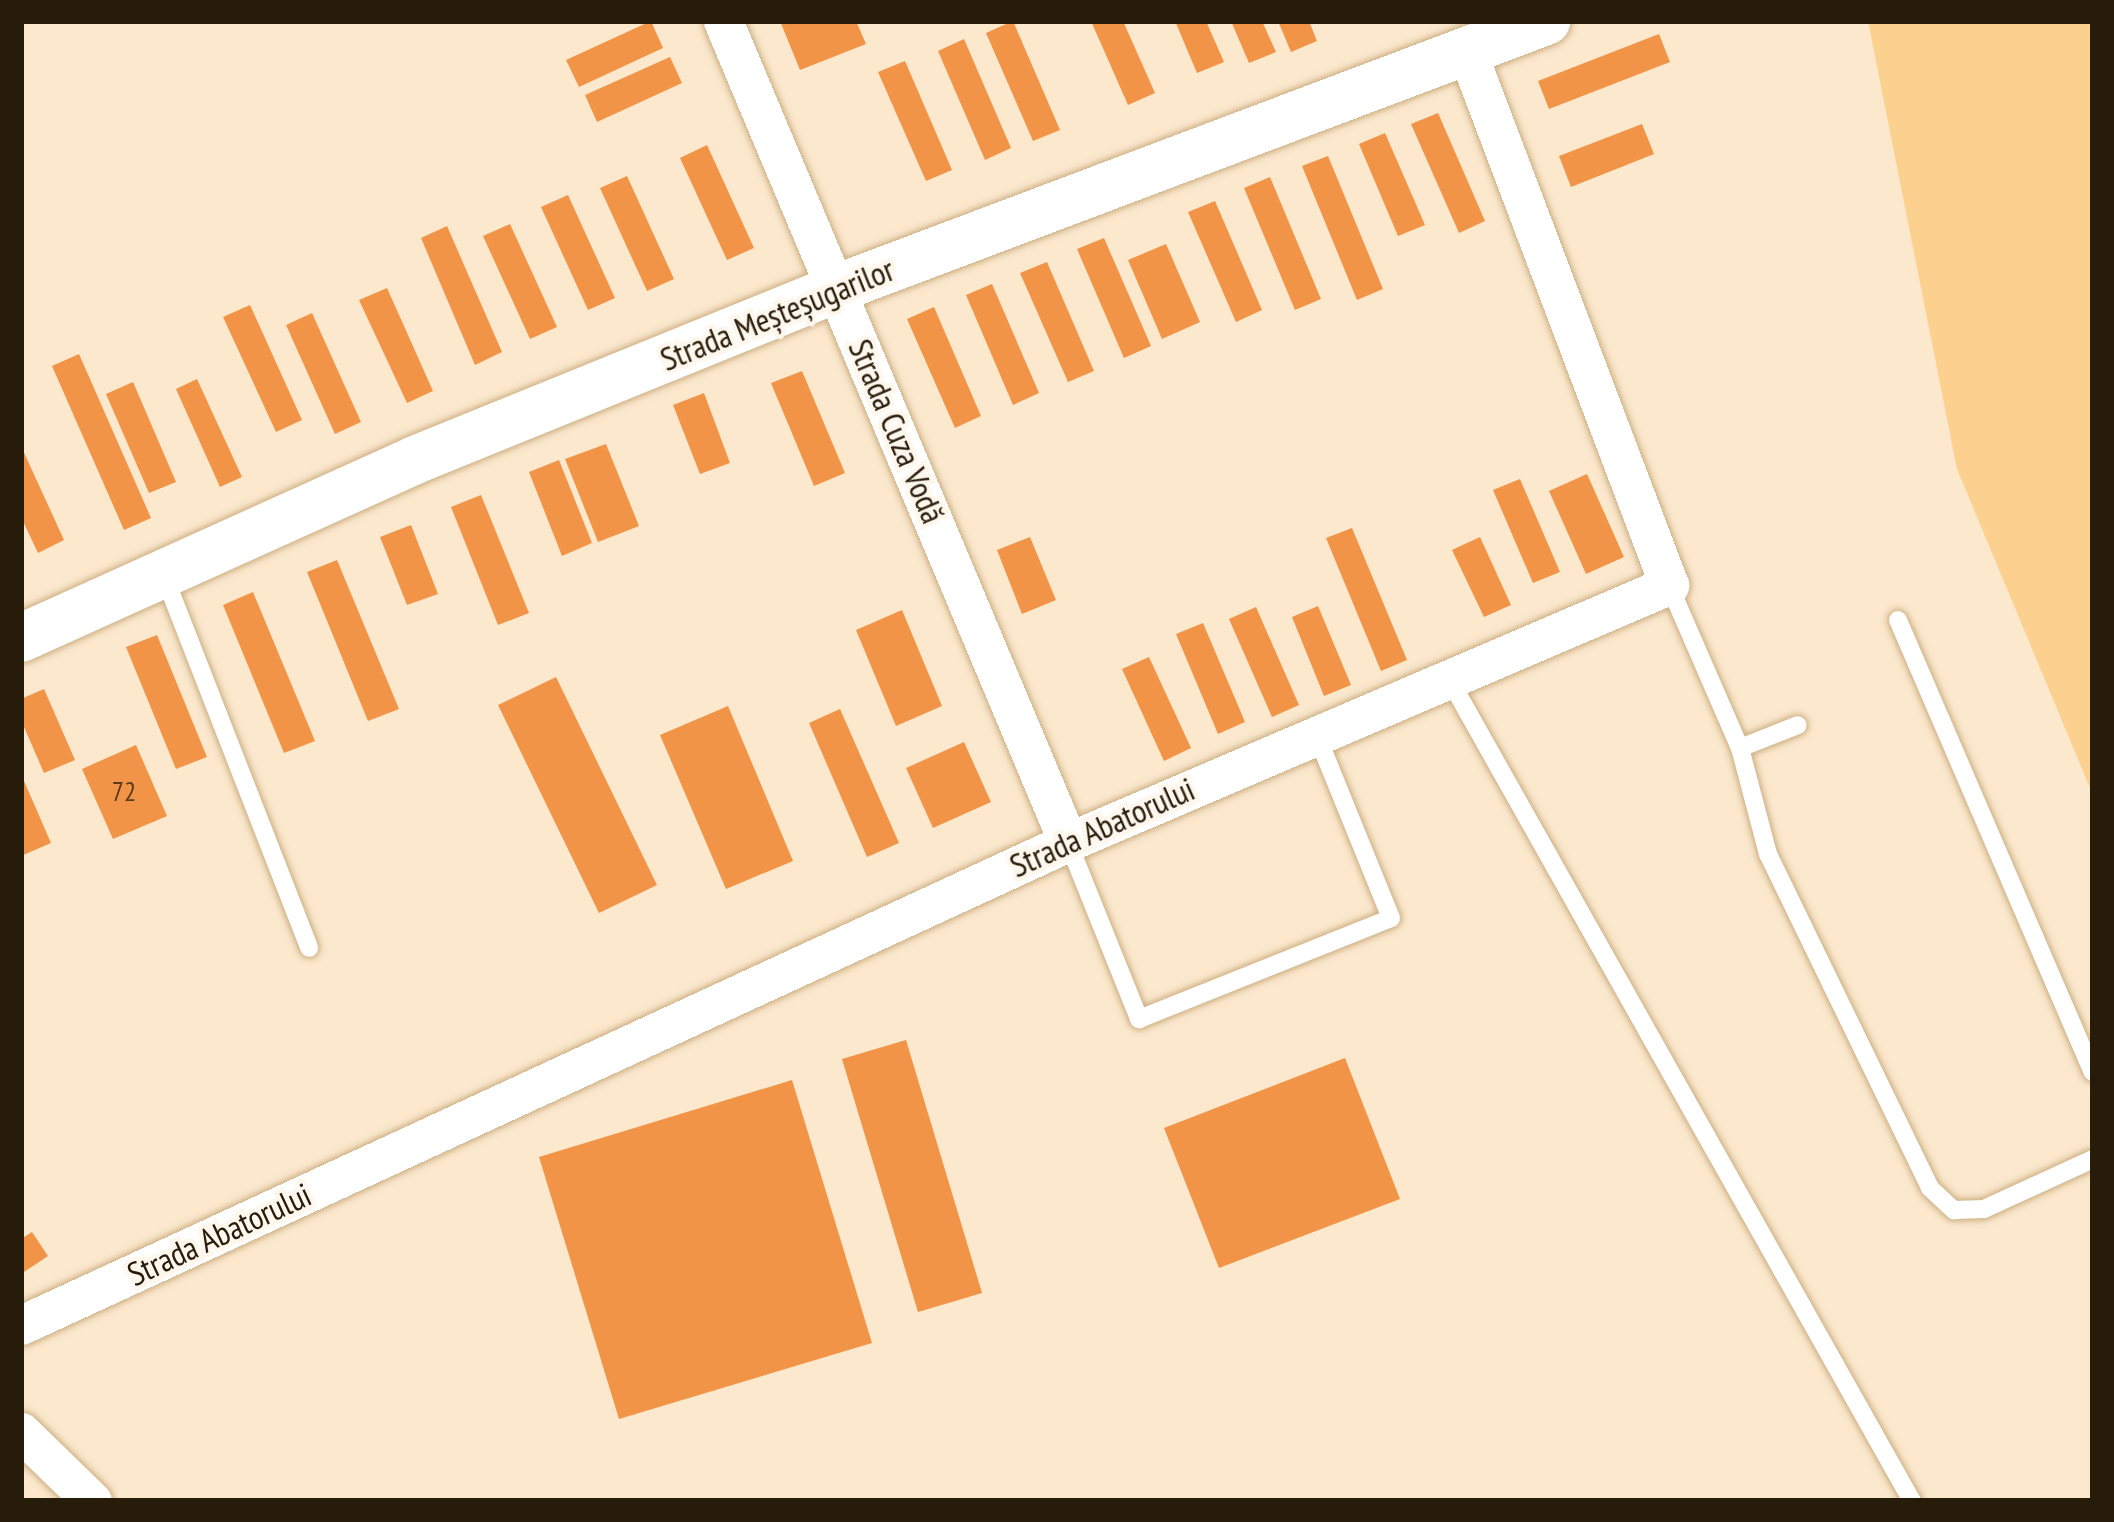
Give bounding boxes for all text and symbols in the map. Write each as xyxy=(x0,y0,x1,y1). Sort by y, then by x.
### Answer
street label: Strada Meșteșugarilor xyxy=(654,249,900,379)
street label: Strada Cuza Vodă xyxy=(840,333,954,529)
street label: Strada Abatorului xyxy=(1003,769,1201,885)
house number: 72 xyxy=(112,776,136,808)
street label: Strada Abatorului xyxy=(121,1174,317,1294)

